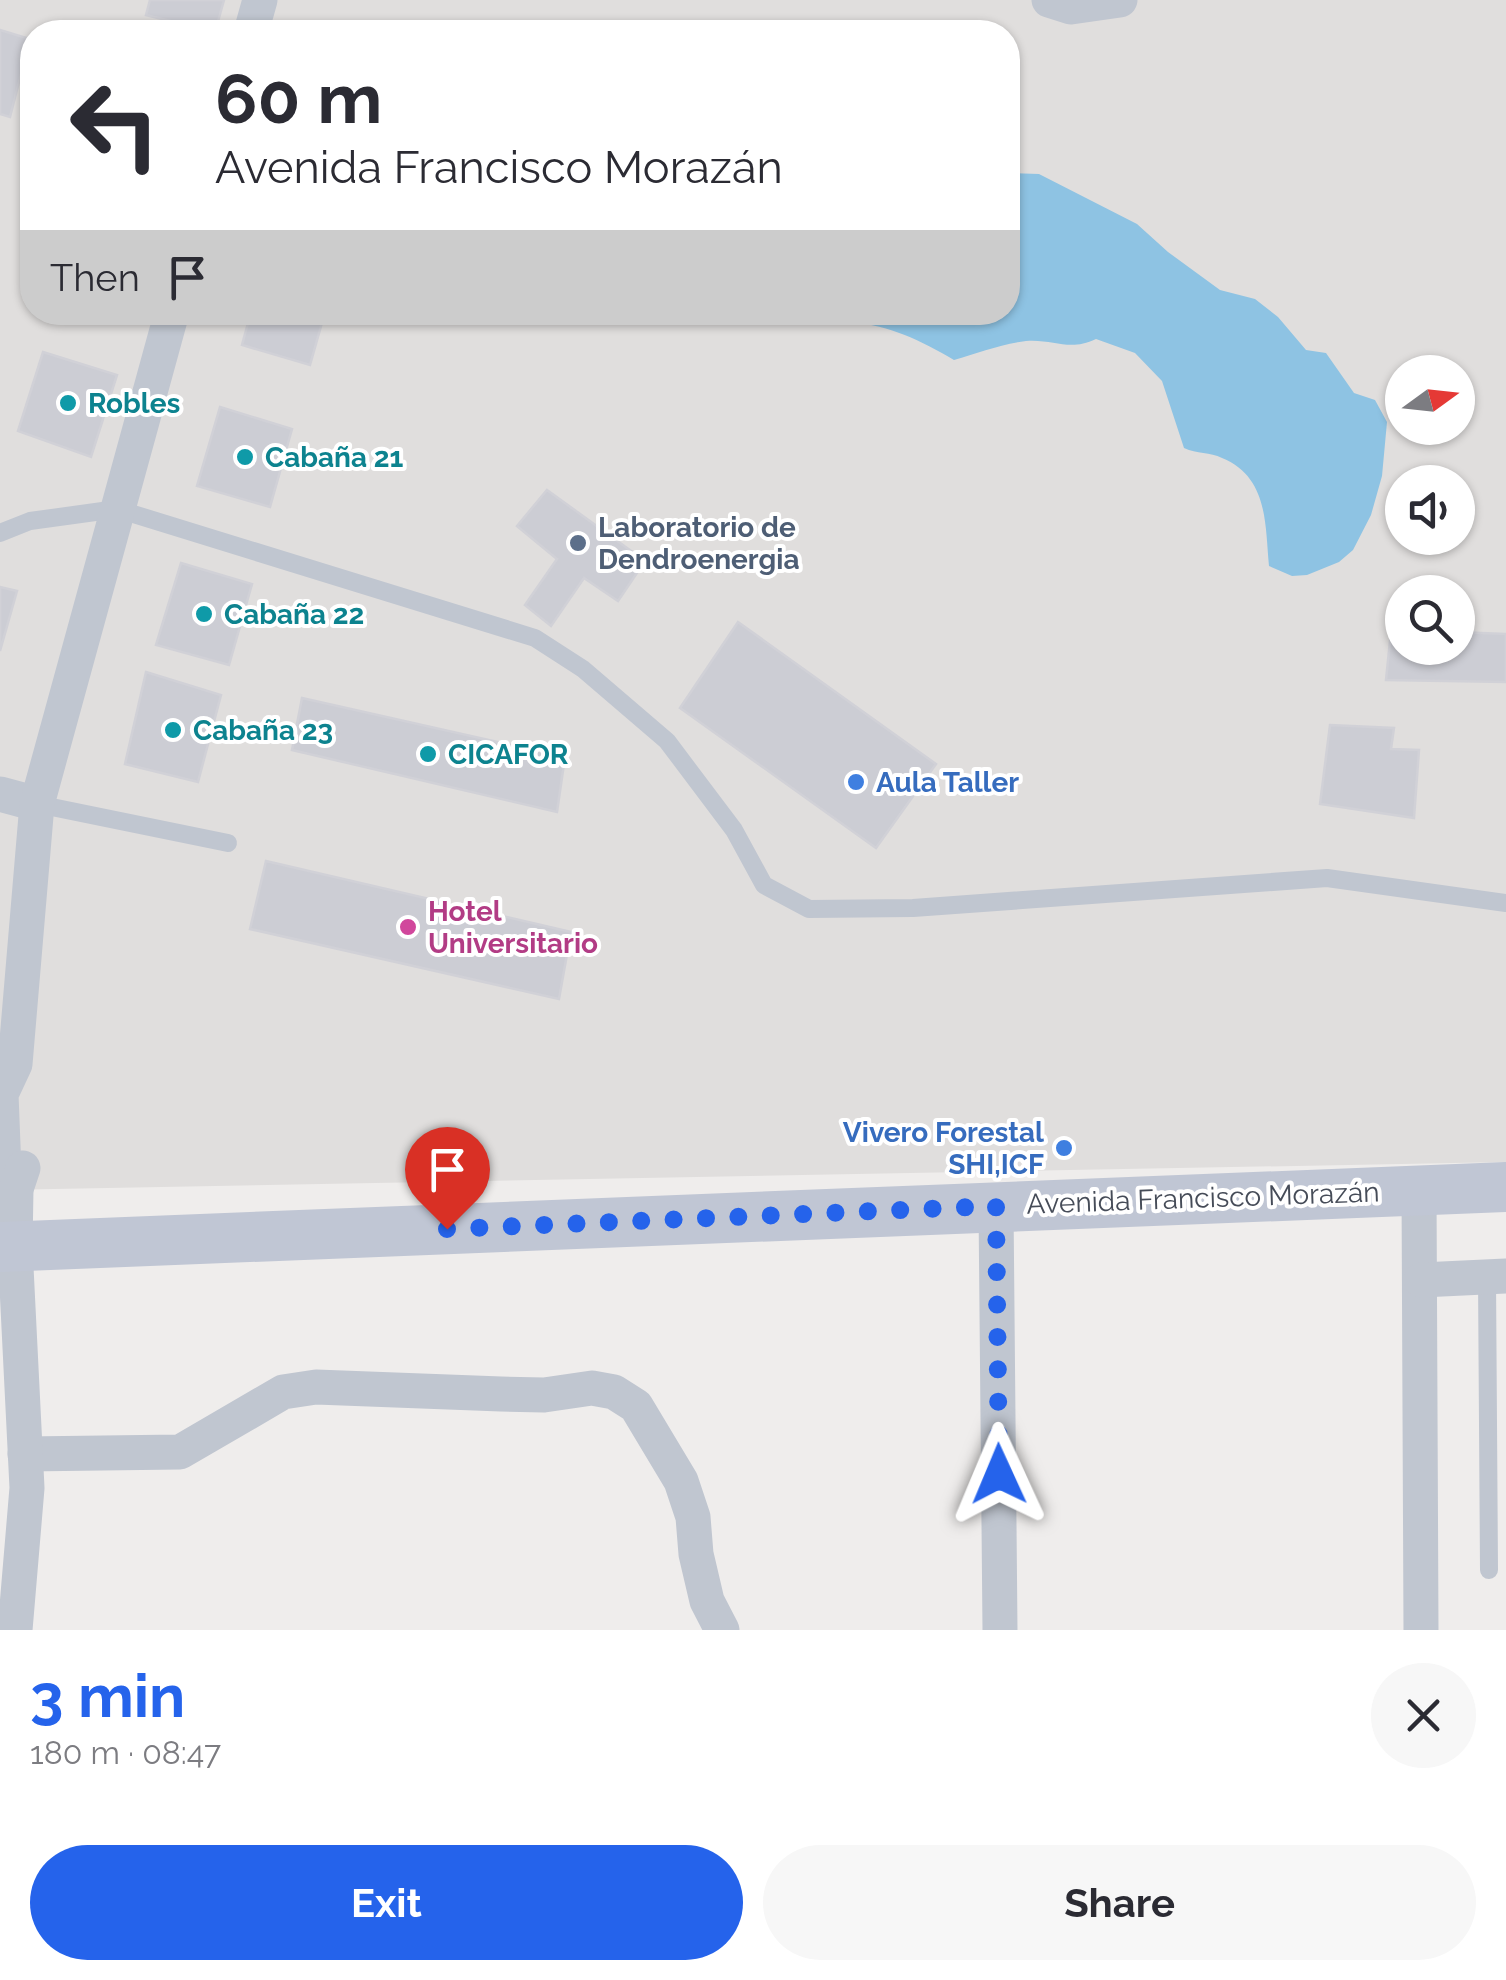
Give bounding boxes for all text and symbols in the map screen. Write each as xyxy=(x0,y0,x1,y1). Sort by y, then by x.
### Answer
text: 60 m xyxy=(215,57,382,139)
icon: left xyxy=(50,60,180,190)
text: Avenida Francisco Morazán xyxy=(215,141,783,194)
icon: arrive xyxy=(160,250,215,305)
text: Then xyxy=(50,255,140,300)
north arrow xyxy=(1385,355,1475,445)
map controls xyxy=(1385,355,1475,665)
place label: Robles xyxy=(88,387,180,420)
marker: Robles xyxy=(57,392,79,414)
place label: Cabaña 21 xyxy=(265,441,404,474)
marker: Cabaña 21 xyxy=(234,446,256,468)
button: sound xyxy=(1385,465,1475,555)
place label: Laboratorio de Dendroenergia xyxy=(598,511,800,576)
marker: Laboratorio de Dendroenergia xyxy=(567,532,589,554)
button: search xyxy=(1385,575,1475,665)
place label: Cabaña 22 xyxy=(224,598,364,631)
marker: Cabaña 22 xyxy=(193,603,215,625)
place label: Cabaña 23 xyxy=(193,714,333,747)
marker: Cabaña 23 xyxy=(162,719,184,741)
place label: CICAFOR xyxy=(448,738,569,771)
marker: CICAFOR xyxy=(417,743,439,765)
place label: Aula Taller xyxy=(876,766,1019,799)
marker: Aula Taller xyxy=(845,771,867,793)
place label: Hotel Universitario xyxy=(428,895,598,960)
marker: Hotel Universitario xyxy=(397,916,419,938)
place label: Vivero Forestal SHI,ICF xyxy=(843,1116,1044,1181)
pin xyxy=(405,1127,490,1230)
marker: Vivero Forestal SHI,ICF xyxy=(1053,1137,1075,1159)
icon: arrive xyxy=(420,1142,475,1197)
street label: Avenida Francisco Morazán xyxy=(1026,1175,1380,1221)
position arrow xyxy=(947,1422,1051,1526)
text: 3 min xyxy=(30,1661,185,1731)
button: close xyxy=(1371,1663,1476,1768)
text: 180 m · 08:47 xyxy=(30,1734,221,1771)
button: Exit xyxy=(30,1845,743,1960)
button: Share xyxy=(763,1845,1476,1960)

